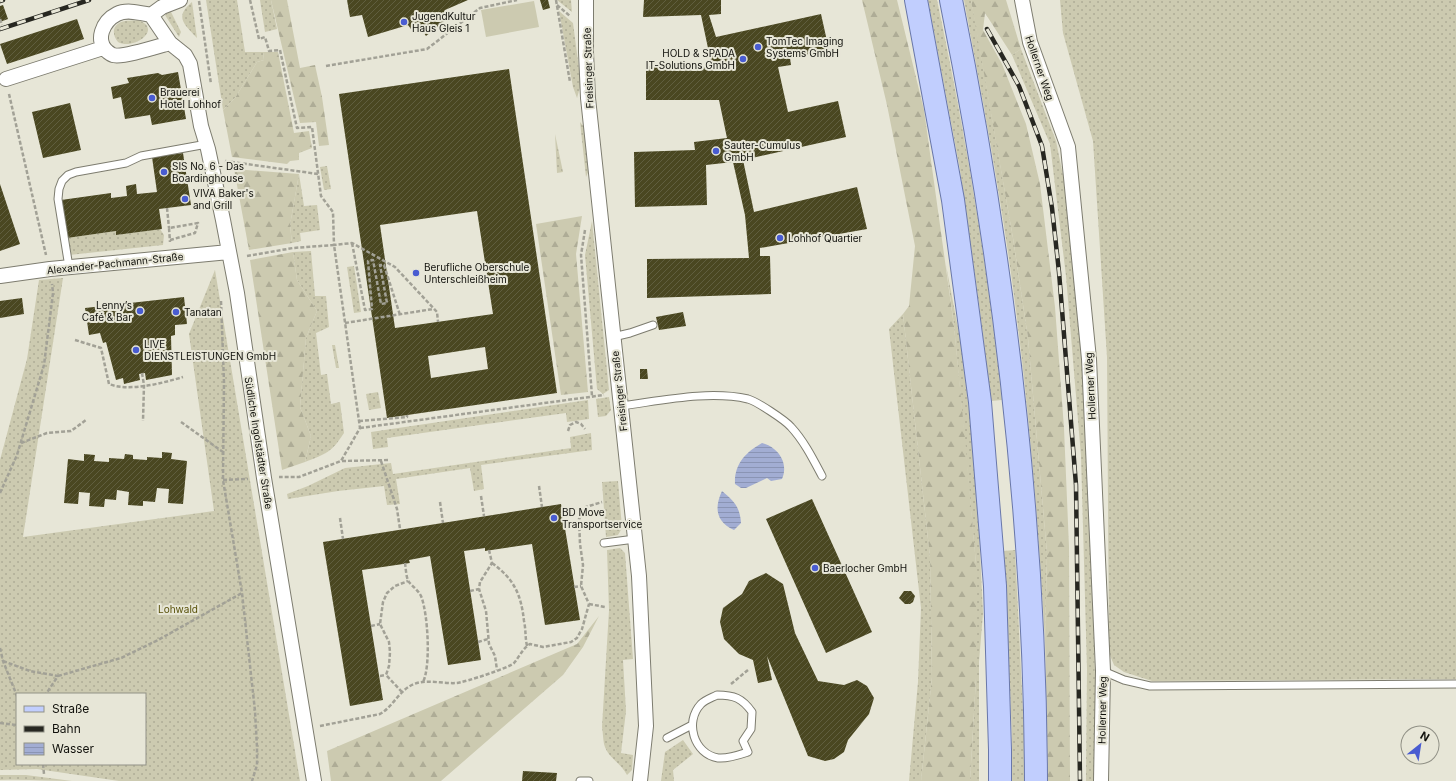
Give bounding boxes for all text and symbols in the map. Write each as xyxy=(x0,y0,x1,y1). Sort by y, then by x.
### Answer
place label: JugendKultur Haus Gleis 1 xyxy=(412,10,476,34)
marker: JugendKultur Haus Gleis 1 xyxy=(399,17,409,27)
street label: Freisinger Straße xyxy=(581,27,595,109)
street label: Hollerner Weg xyxy=(1023,34,1057,102)
place label: TomTec Imaging Systems GmbH xyxy=(766,35,843,59)
marker: TomTec Imaging Systems GmbH xyxy=(753,42,763,52)
place label: HOLD & SPADA IT-Solutions GmbH xyxy=(646,47,735,71)
marker: HOLD & SPADA IT-Solutions GmbH xyxy=(738,54,748,64)
place label: Brauerei Hotel Lohhof xyxy=(160,86,221,110)
marker: Brauerei Hotel Lohhof xyxy=(147,93,157,103)
place label: Sauter-Cumulus GmbH xyxy=(724,139,800,163)
marker: Sauter-Cumulus GmbH xyxy=(711,146,721,156)
place label: SIS No. 6 - Das Boardinghouse xyxy=(172,160,244,184)
marker: SIS No. 6 - Das Boardinghouse xyxy=(159,167,169,177)
place label: VIVA Baker's and Grill xyxy=(193,187,254,211)
marker: VIVA Baker's and Grill xyxy=(180,194,190,204)
place label: Lohhof Quartier xyxy=(788,232,863,244)
marker: Lohhof Quartier xyxy=(775,233,785,243)
street label: Alexander-Pachmann-Straße xyxy=(46,250,184,276)
place label: Berufliche Oberschule Unterschleißheim xyxy=(424,261,529,285)
marker: Berufliche Oberschule Unterschleißheim xyxy=(411,268,421,278)
place label: Lenny’s Café & Bar xyxy=(82,299,132,323)
marker: Lenny’s Café & Bar xyxy=(135,306,145,316)
place label: Tanatan xyxy=(184,306,222,318)
marker: Tanatan xyxy=(171,307,181,317)
place label: LIVE DIENSTLEISTUNGEN GmbH xyxy=(144,338,276,362)
marker: LIVE DIENSTLEISTUNGEN GmbH xyxy=(131,345,141,355)
street label: Freisinger Straße xyxy=(609,350,629,432)
street label: Hollerner Weg xyxy=(1082,352,1098,420)
street label: Südliche Ingolstädter Straße xyxy=(243,376,275,510)
place label: BD Move Transportservice xyxy=(562,506,642,530)
marker: BD Move Transportservice xyxy=(549,513,559,523)
place label: Baerlocher GmbH xyxy=(823,562,907,574)
marker: Baerlocher GmbH xyxy=(810,563,820,573)
park label: Lohwald xyxy=(158,603,198,615)
street label: Hollerner Weg xyxy=(1095,676,1109,744)
legend xyxy=(16,693,146,765)
text: Straße xyxy=(52,701,89,716)
text: Bahn xyxy=(52,721,81,736)
north arrow xyxy=(1400,725,1440,765)
text: N xyxy=(1418,728,1432,744)
text: Wasser xyxy=(52,741,95,756)

